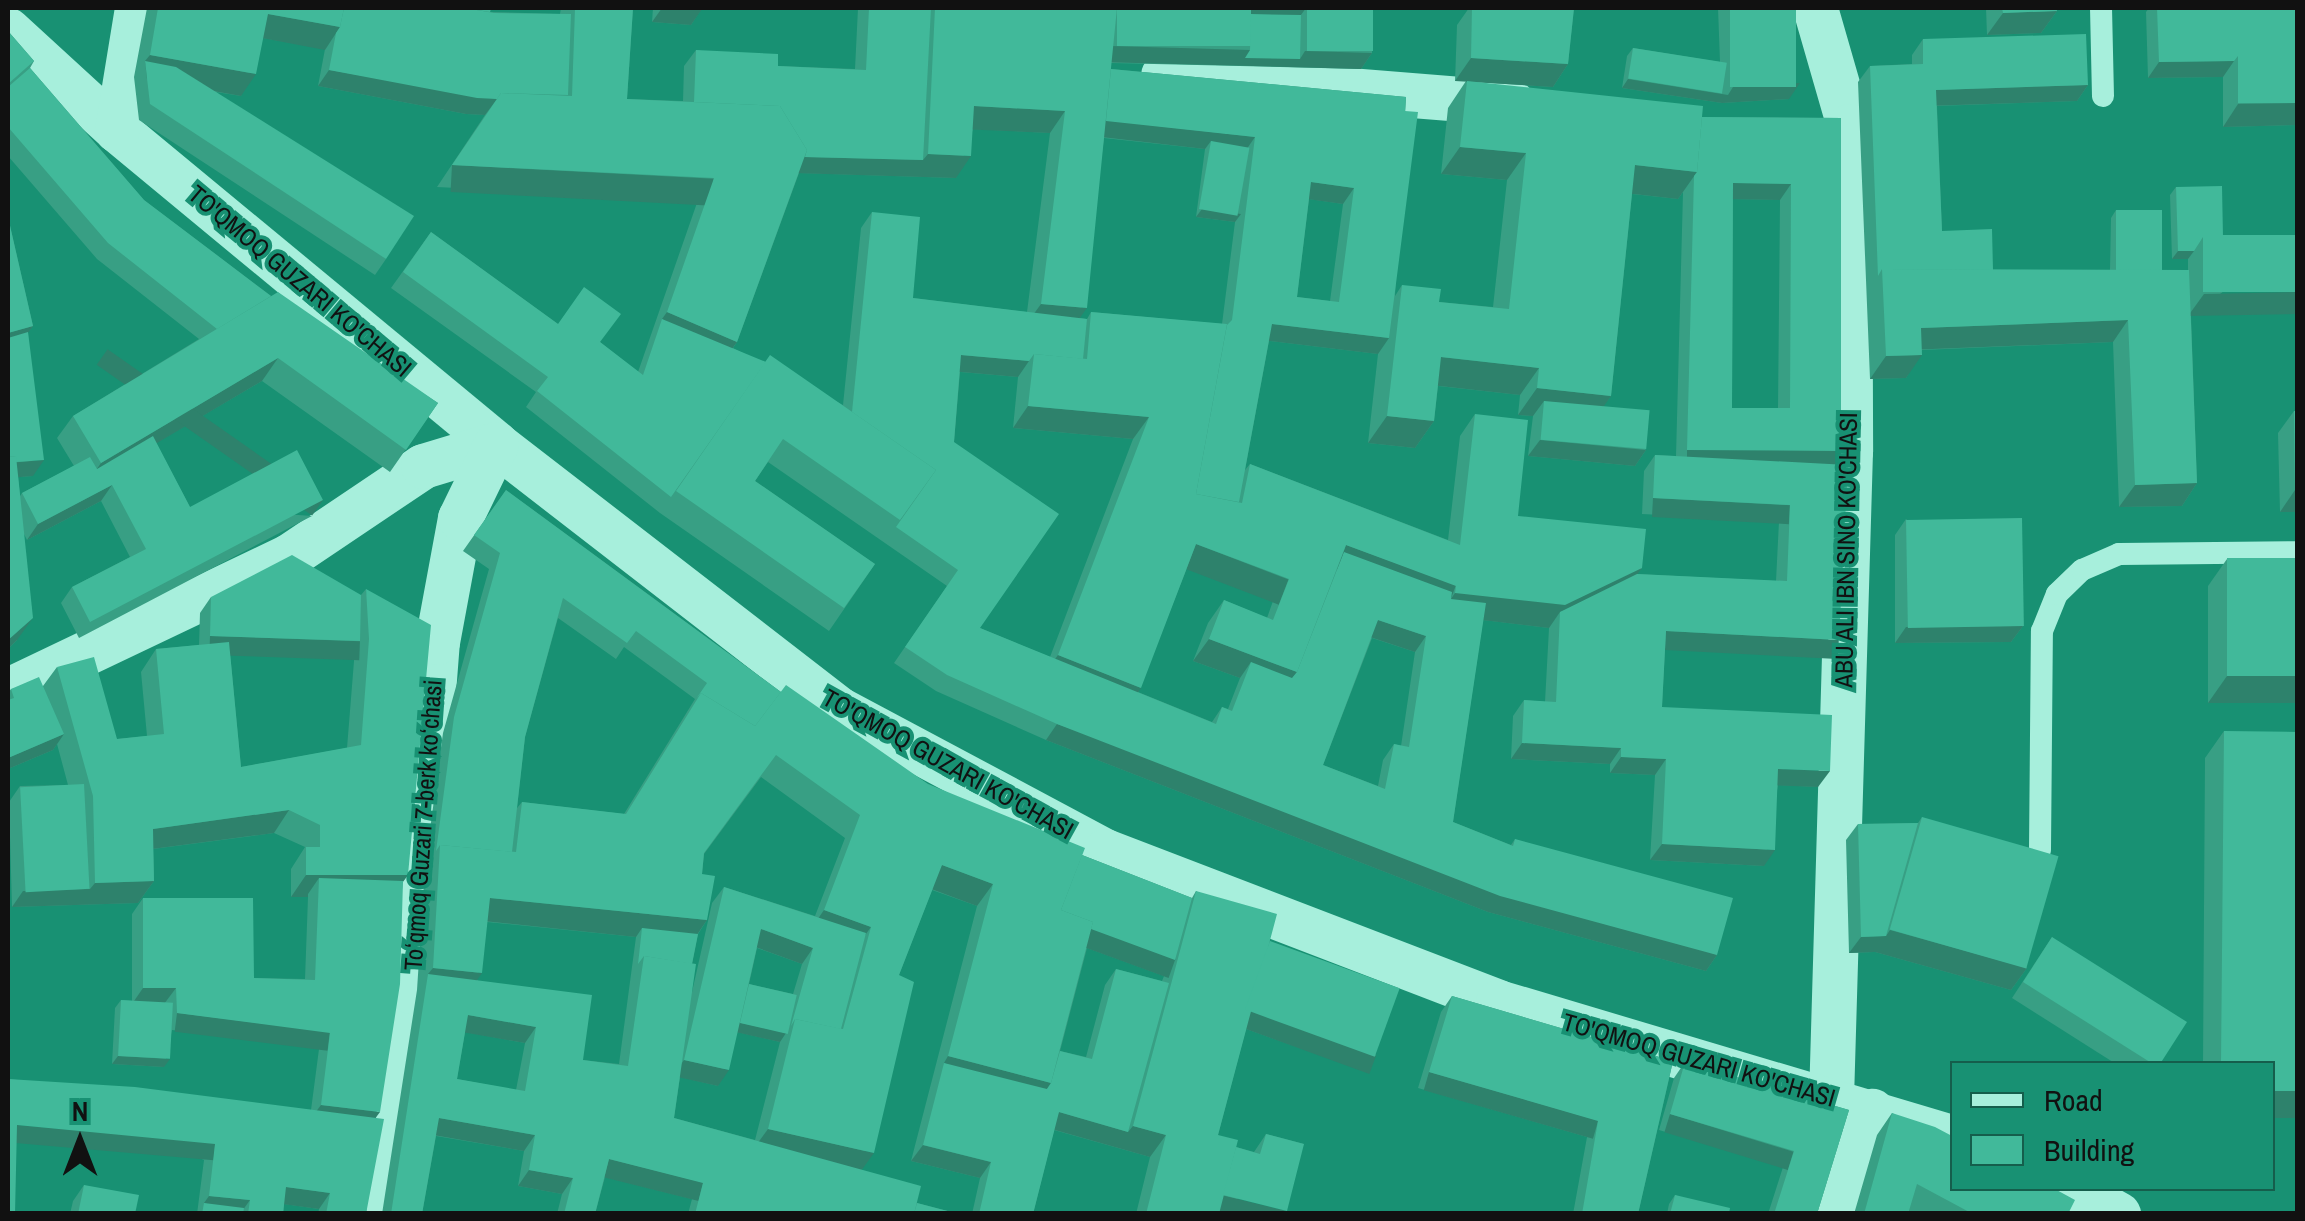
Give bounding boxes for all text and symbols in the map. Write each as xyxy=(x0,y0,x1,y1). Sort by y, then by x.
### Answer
street label: TO'QMOQ GUZARI KO'CHASI xyxy=(182,179,418,383)
street label: ABU ALI IBN SINO KO'CHASI xyxy=(1829,412,1863,688)
street label: Toʻqmoq Guzari 7-berk koʻchasi xyxy=(398,679,448,971)
street label: TO'QMOQ GUZARI KO'CHASI xyxy=(817,683,1079,845)
street label: TO'QMOQ GUZARI KO'CHASI xyxy=(1559,1007,1839,1113)
legend xyxy=(1950,1061,2275,1191)
text: Road xyxy=(2044,1080,2103,1120)
north arrow xyxy=(30,1091,130,1191)
text: N xyxy=(72,1092,88,1130)
text: Building xyxy=(2044,1130,2134,1170)

